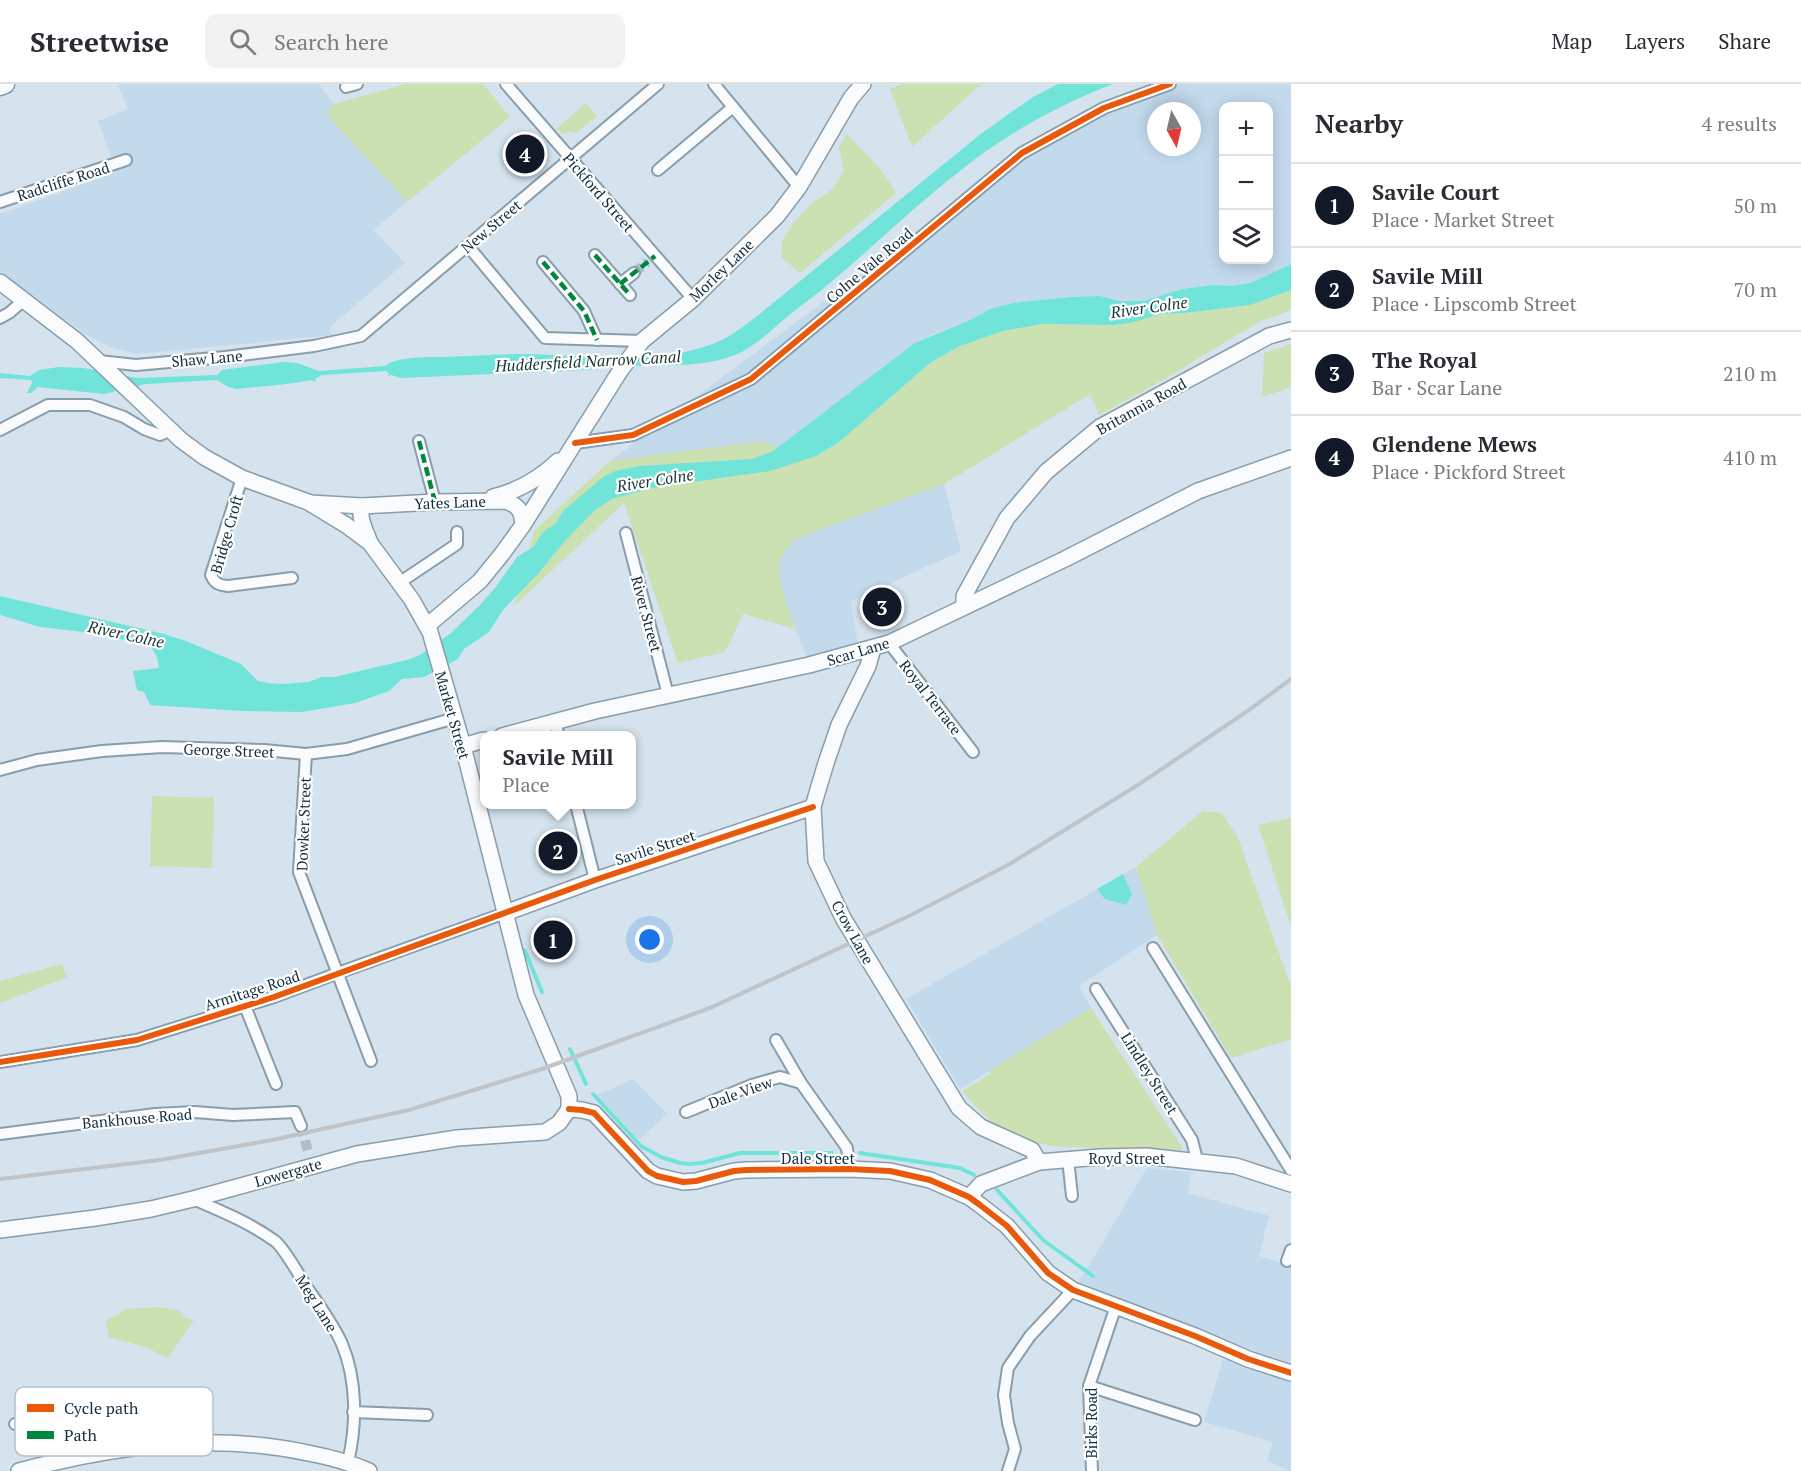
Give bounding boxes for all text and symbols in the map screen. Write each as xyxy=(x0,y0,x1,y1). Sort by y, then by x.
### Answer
search box xyxy=(205,14,625,68)
text: Streetwise xyxy=(30,23,169,60)
icon: search xyxy=(226,25,259,58)
text: Search here xyxy=(274,27,389,56)
text: Map xyxy=(1551,27,1592,55)
text: Layers xyxy=(1625,27,1685,55)
text: Share xyxy=(1718,27,1771,55)
north arrow xyxy=(1147,102,1201,156)
map controls xyxy=(1219,102,1273,264)
button: + xyxy=(1219,102,1273,156)
text: Nearby xyxy=(1315,106,1403,140)
text: 4 results xyxy=(1702,110,1777,137)
pin: 4 xyxy=(506,132,544,176)
street label: Pickford Street xyxy=(559,148,639,236)
button: − xyxy=(1219,156,1273,210)
street label: Radcliffe Road xyxy=(14,157,112,205)
text: Savile Court xyxy=(1372,177,1500,206)
text: 1 xyxy=(1329,192,1340,219)
text: 50 m xyxy=(1734,192,1777,219)
street label: New Street xyxy=(457,195,526,257)
text: Place · Market Street xyxy=(1372,206,1554,233)
button: layers xyxy=(1219,210,1273,264)
street label: Colne Vale Road xyxy=(821,223,917,307)
street label: Morley Lane xyxy=(684,234,758,306)
text: Savile Mill xyxy=(1372,261,1483,290)
text: 2 xyxy=(1329,276,1340,303)
text: 70 m xyxy=(1734,276,1777,303)
text: Place · Lipscomb Street xyxy=(1372,290,1577,317)
water label: River Colne xyxy=(1108,291,1189,323)
street label: Shaw Lane xyxy=(171,345,243,371)
water label: Huddersfield Narrow Canal xyxy=(494,345,682,377)
text: The Royal xyxy=(1372,345,1477,374)
text: 3 xyxy=(1329,360,1340,387)
text: 210 m xyxy=(1723,360,1777,387)
street label: Britannia Road xyxy=(1093,373,1189,439)
text: Bar · Scar Lane xyxy=(1372,374,1502,401)
text: Glendene Mews xyxy=(1372,429,1537,458)
text: 4 xyxy=(1329,444,1340,471)
text: 410 m xyxy=(1723,444,1777,471)
text: Place · Pickford Street xyxy=(1372,458,1566,485)
water label: River Colne xyxy=(614,463,695,497)
street label: Yates Lane xyxy=(414,491,486,513)
street label: Bridge Croft xyxy=(205,492,247,576)
street label: River Street xyxy=(627,574,667,655)
pin: 3 xyxy=(862,584,902,630)
water label: River Colne xyxy=(85,615,166,653)
street label: Scar Lane xyxy=(824,632,892,670)
street label: Royal Terrace xyxy=(895,655,967,739)
street label: Market Street xyxy=(431,669,475,762)
popup xyxy=(480,731,636,809)
street label: George Street xyxy=(183,738,275,762)
text: Savile Mill xyxy=(502,742,614,771)
text: Place xyxy=(502,771,550,798)
street label: Dowker Street xyxy=(291,776,315,871)
street label: Savile Street xyxy=(612,824,698,869)
pin: 2 xyxy=(538,828,578,873)
street label: Crow Lane xyxy=(827,896,879,968)
pin: 1 xyxy=(534,918,572,962)
your location xyxy=(635,925,664,954)
street label: Armitage Road xyxy=(202,965,302,1015)
street label: Lindley Street xyxy=(1117,1028,1183,1118)
street label: Dale View xyxy=(705,1071,776,1113)
street label: Bankhouse Road xyxy=(81,1103,193,1133)
street label: Dale Street xyxy=(781,1148,855,1168)
street label: Royd Street xyxy=(1089,1148,1166,1168)
street label: Lowergate xyxy=(252,1153,324,1191)
street label: Meg Lane xyxy=(291,1270,343,1336)
legend xyxy=(15,1387,213,1456)
street label: Birks Road xyxy=(1081,1388,1101,1458)
text: Cycle path xyxy=(64,1397,139,1419)
text: Path xyxy=(64,1424,98,1446)

